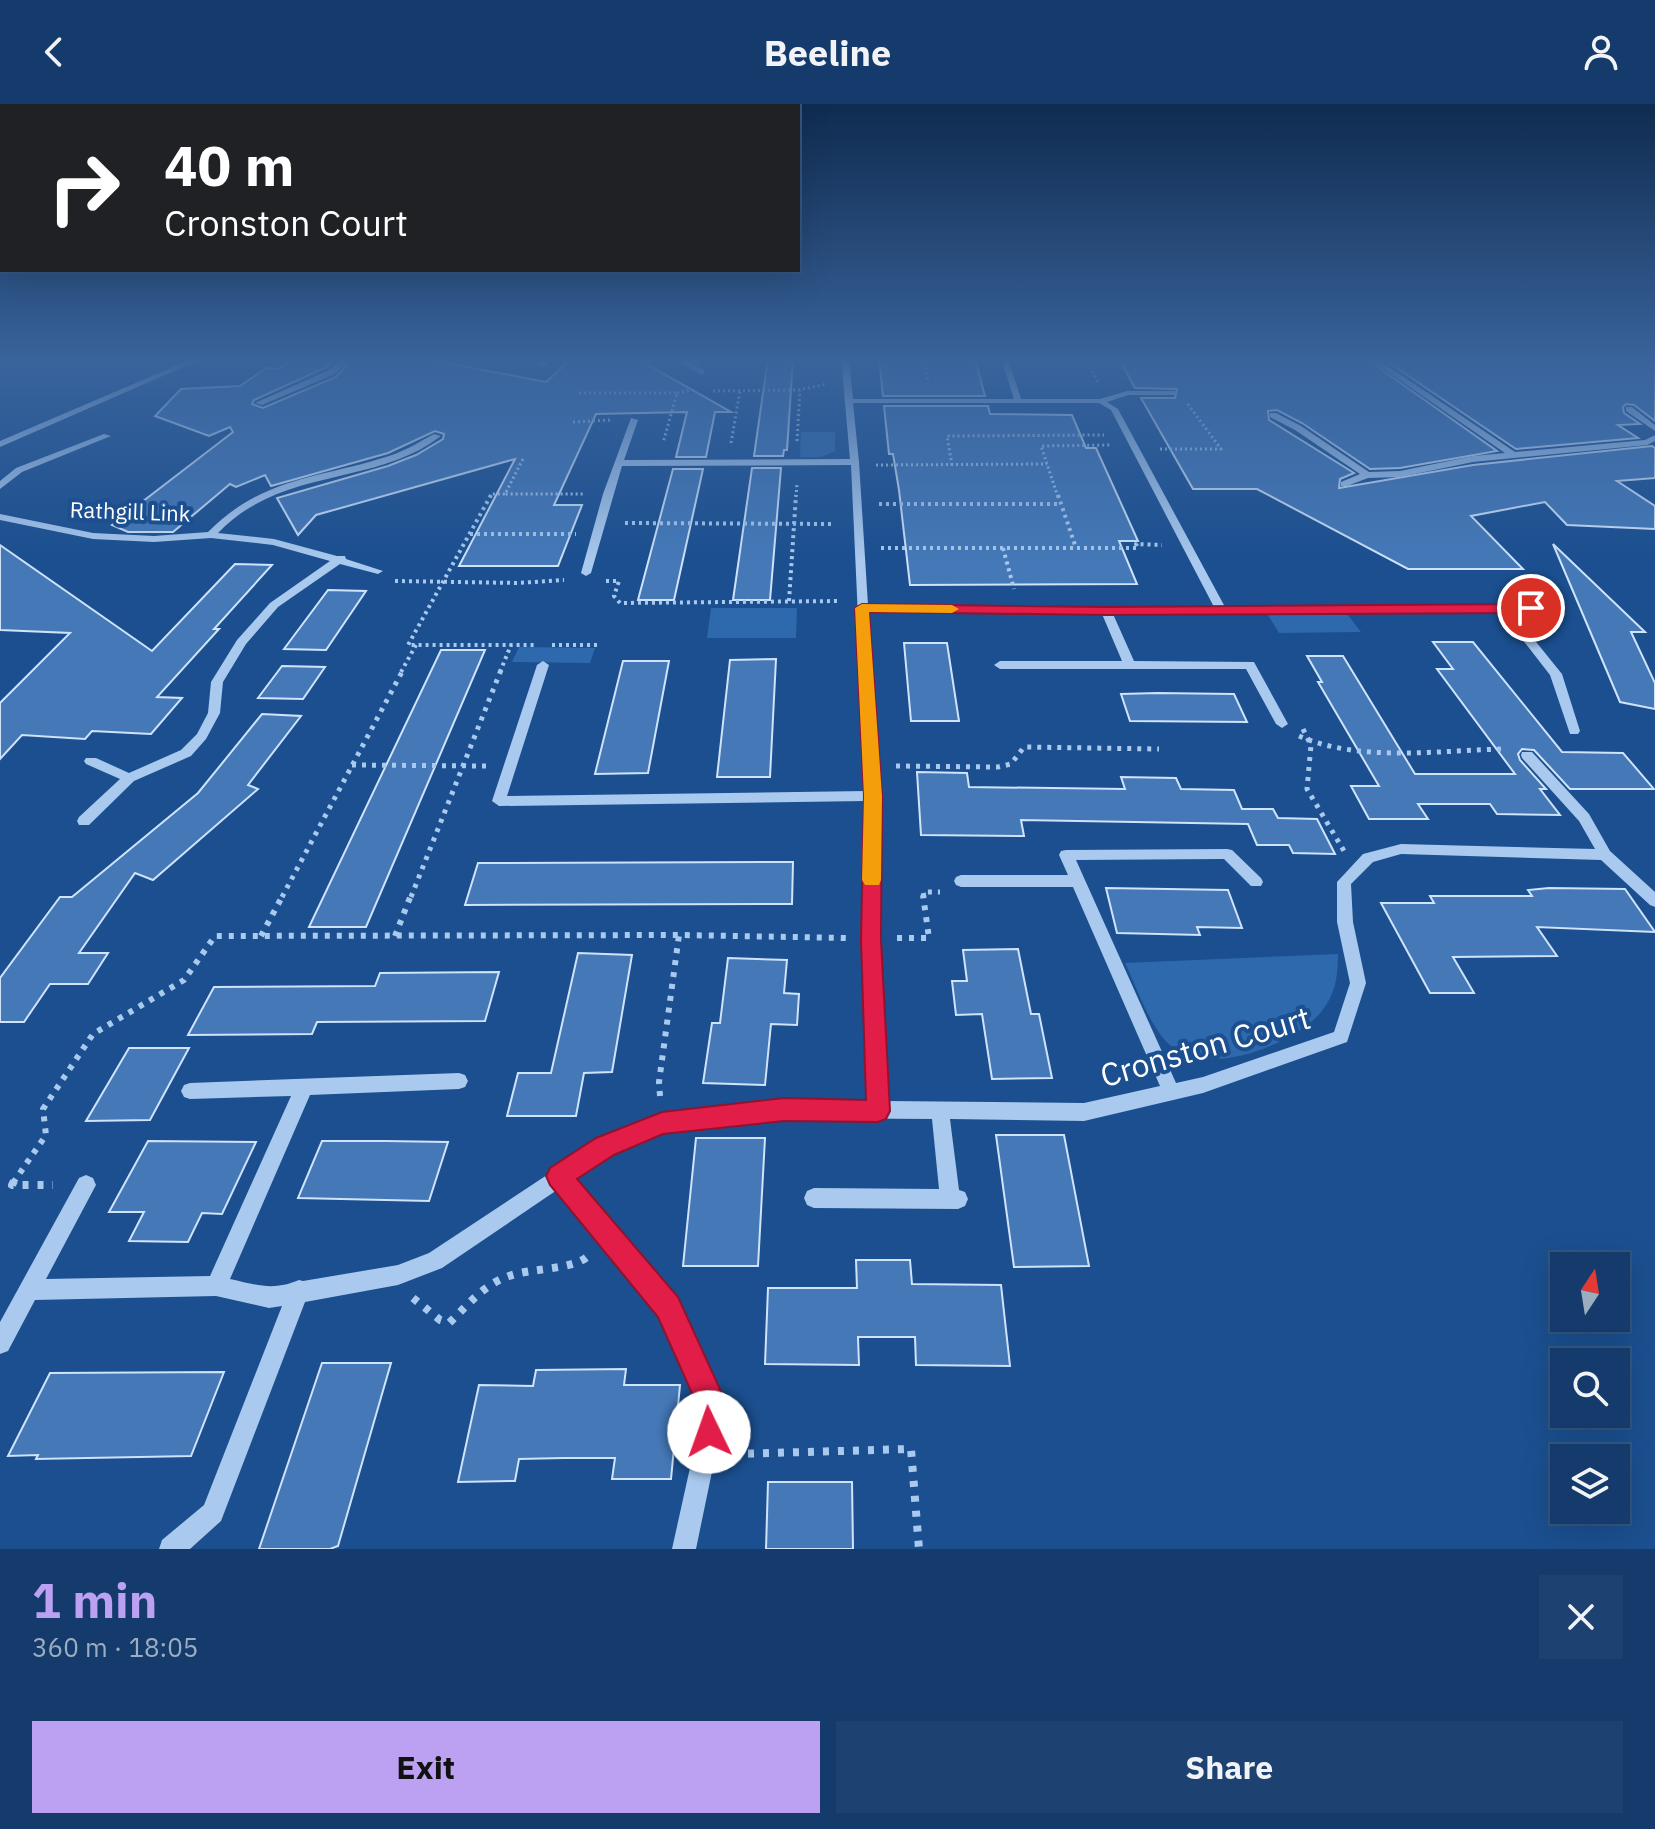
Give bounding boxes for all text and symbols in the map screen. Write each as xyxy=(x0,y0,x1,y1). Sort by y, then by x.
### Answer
text: Beeline xyxy=(764,29,891,76)
icon: back xyxy=(32,30,76,74)
icon: person xyxy=(1579,30,1623,74)
text: 40 m xyxy=(164,129,294,201)
icon: right xyxy=(32,136,136,240)
text: Cronston Court xyxy=(164,199,408,246)
street label: Rathgill Link xyxy=(69,494,191,528)
pin xyxy=(1497,574,1565,642)
icon: arrive xyxy=(1509,586,1553,630)
street label: Cronston Court xyxy=(1095,996,1315,1096)
north arrow xyxy=(1550,1252,1630,1332)
map controls xyxy=(1550,1252,1630,1524)
button: search xyxy=(1550,1348,1630,1428)
position arrow xyxy=(667,1390,751,1474)
button: layers xyxy=(1550,1444,1630,1524)
text: 1 min xyxy=(32,1569,157,1631)
button: close xyxy=(1539,1575,1623,1659)
text: 360 m · 18:05 xyxy=(32,1630,198,1664)
button: Exit xyxy=(32,1721,820,1813)
button: Share xyxy=(836,1721,1623,1813)

